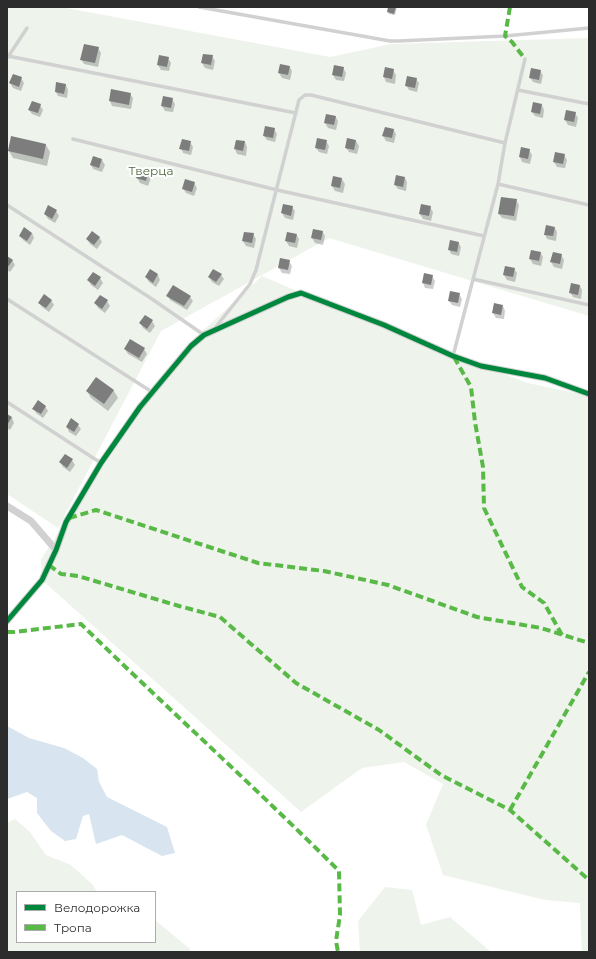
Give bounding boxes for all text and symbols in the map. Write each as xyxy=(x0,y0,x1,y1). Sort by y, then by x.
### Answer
park label: Тверца xyxy=(128,164,174,178)
legend xyxy=(16,891,156,943)
text: Велодорожка xyxy=(54,900,140,915)
text: Тропа xyxy=(54,920,92,935)

